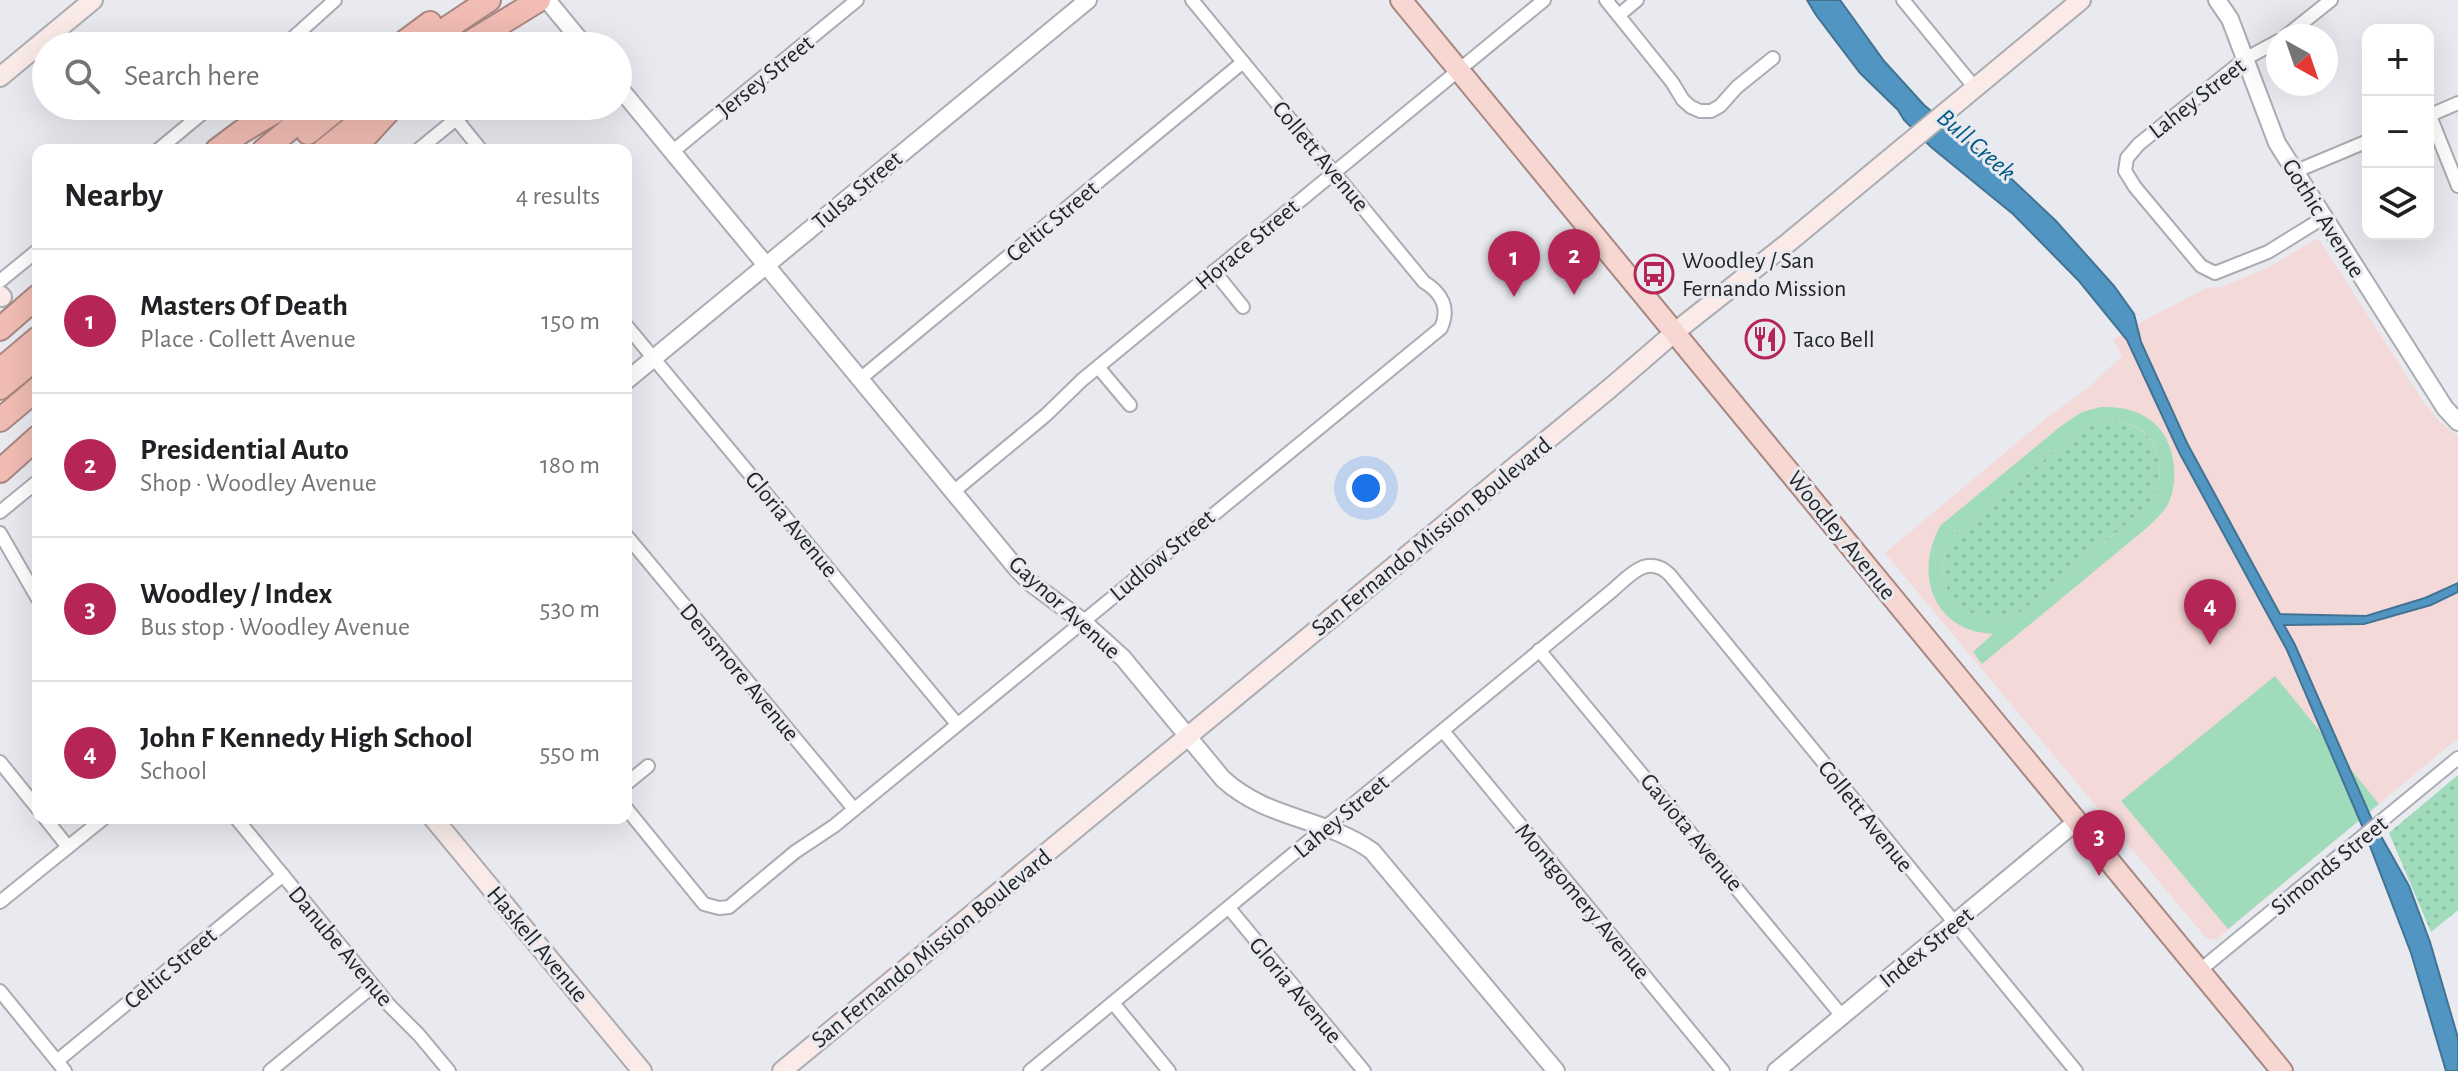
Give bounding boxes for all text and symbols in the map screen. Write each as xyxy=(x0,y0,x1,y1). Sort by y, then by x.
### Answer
north arrow xyxy=(2266,24,2338,96)
map controls xyxy=(2362,24,2434,240)
button: + xyxy=(2362,24,2434,96)
street label: Jersey Street xyxy=(713,31,819,123)
search box xyxy=(32,32,632,120)
icon: search xyxy=(60,54,104,98)
street label: Lahey Street xyxy=(2145,54,2251,144)
text: Search here xyxy=(124,61,260,91)
button: − xyxy=(2362,96,2434,168)
street label: Collett Avenue xyxy=(1267,97,1373,216)
water label: Bull Creek xyxy=(1932,104,2021,186)
street label: Tulsa Street xyxy=(808,146,907,235)
street label: Gothic Avenue xyxy=(2277,155,2369,282)
button: layers xyxy=(2362,168,2434,240)
street label: Celtic Street xyxy=(1002,176,1104,267)
text: Nearby xyxy=(64,179,163,213)
text: 4 results xyxy=(516,183,600,209)
street label: Horace Street xyxy=(1191,195,1304,295)
pin: 2 xyxy=(1548,229,1600,295)
pin: 1 xyxy=(1488,231,1540,297)
place label: Woodley / San Fernando Mission xyxy=(1682,249,1846,301)
bus stop icon: Woodley / San Fernando Mission xyxy=(1633,253,1675,295)
text: Masters Of Death xyxy=(140,291,348,321)
text: 1 xyxy=(85,308,95,334)
text: 150 m xyxy=(541,308,600,334)
restaurant icon: Taco Bell xyxy=(1744,318,1786,360)
text: Place · Collett Avenue xyxy=(140,326,356,352)
place label: Taco Bell xyxy=(1793,328,1875,352)
street label: San Fernando Mission Boulevard xyxy=(1307,433,1556,641)
text: Presidential Auto xyxy=(140,435,349,465)
text: 2 xyxy=(84,452,96,478)
text: 180 m xyxy=(540,452,600,478)
street label: Gloria Avenue xyxy=(740,467,842,582)
street label: Woodley Avenue xyxy=(1782,467,1900,604)
your location xyxy=(1346,468,1386,508)
text: Shop · Woodley Avenue xyxy=(140,470,377,496)
street label: Ludlow Street xyxy=(1106,505,1220,606)
street label: Gaynor Avenue xyxy=(1004,552,1125,664)
text: Woodley / Index xyxy=(140,579,332,609)
pin: 4 xyxy=(2184,579,2236,645)
text: 3 xyxy=(84,596,96,622)
text: 530 m xyxy=(540,596,600,622)
street label: Densmore Avenue xyxy=(675,599,803,746)
text: Bus stop · Woodley Avenue xyxy=(140,614,410,640)
text: John F Kennedy High School xyxy=(140,723,473,753)
text: 4 xyxy=(83,740,97,766)
text: 550 m xyxy=(539,740,600,766)
street label: Collett Avenue xyxy=(1813,756,1917,877)
text: School xyxy=(140,758,207,784)
street label: Gaviota Avenue xyxy=(1635,769,1747,896)
street label: Lahey Street xyxy=(1290,770,1394,863)
pin: 3 xyxy=(2073,810,2125,876)
street label: Simonds Street xyxy=(2267,812,2393,920)
street label: Montgomery Avenue xyxy=(1510,819,1654,984)
street label: San Fernando Mission Boulevard xyxy=(807,845,1056,1053)
street label: Danube Avenue xyxy=(283,882,397,1011)
street label: Haskell Avenue xyxy=(482,882,592,1007)
street label: Index Street xyxy=(1875,903,1978,993)
street label: Celtic Street xyxy=(120,923,222,1014)
street label: Gloria Avenue xyxy=(1244,933,1346,1048)

